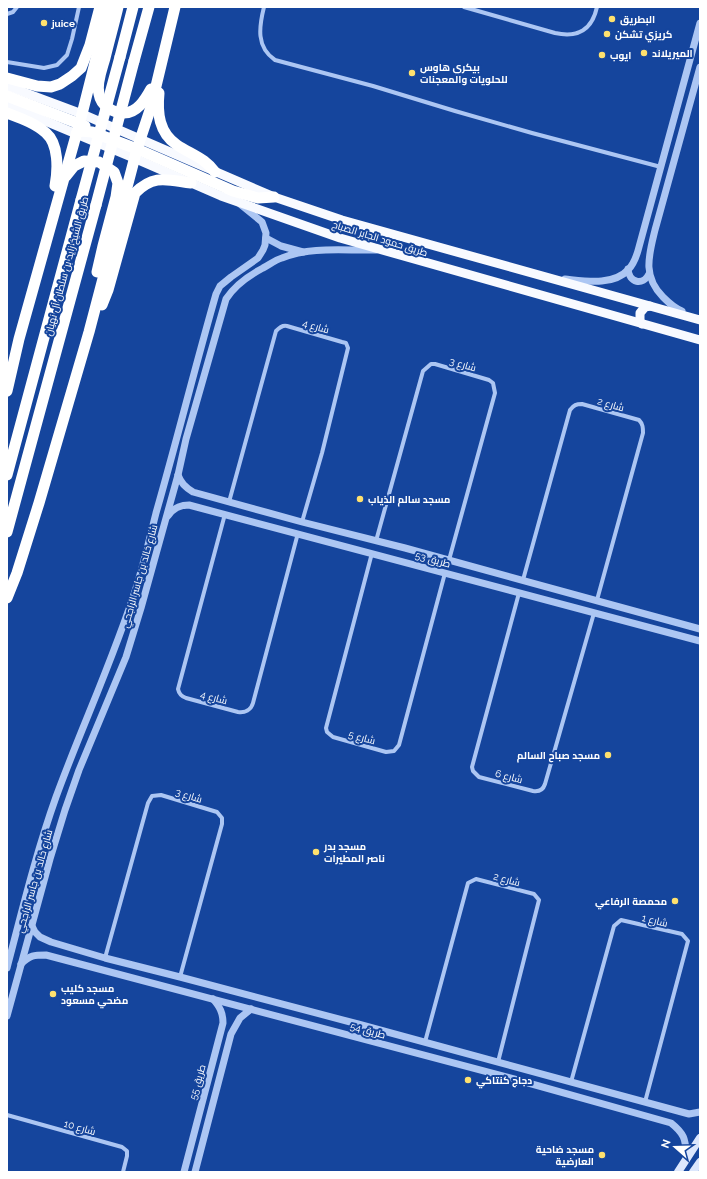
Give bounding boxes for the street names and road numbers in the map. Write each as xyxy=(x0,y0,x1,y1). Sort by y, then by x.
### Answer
street label: طريق الشيخ زايد بن سلطان آل نهيان xyxy=(43,195,91,337)
street label: طريق حمود الجابر الصباح xyxy=(331,219,429,259)
street label: شارع 4 xyxy=(301,317,331,337)
street label: شارع 3 xyxy=(448,355,477,374)
street label: شارع 2 xyxy=(596,395,625,414)
street label: شارع خالد بن جاسر الراجحي xyxy=(119,523,161,630)
street label: طريق 53 xyxy=(414,549,452,570)
street label: شارع 4 xyxy=(199,689,229,707)
street label: شارع 5 xyxy=(347,729,377,747)
street label: شارع 6 xyxy=(494,768,524,786)
street label: شارع 3 xyxy=(174,786,203,806)
street label: شارع خالد بن جاسر الراجحي xyxy=(14,828,56,935)
street label: شارع 2 xyxy=(492,871,521,889)
street label: شارع 1 xyxy=(641,912,669,930)
street label: طريق 54 xyxy=(349,1020,387,1041)
street label: طريق 55 xyxy=(187,1063,208,1101)
street label: شارع 10 xyxy=(63,1118,97,1138)

